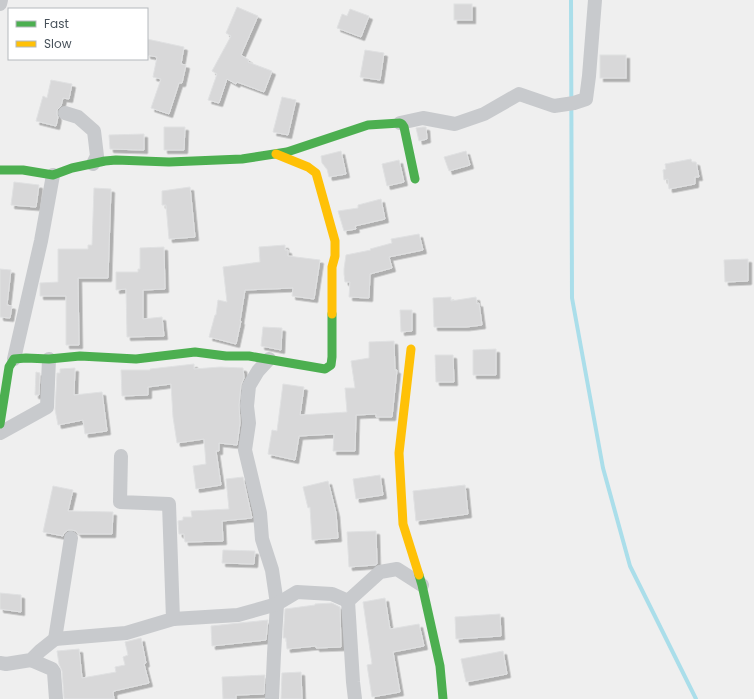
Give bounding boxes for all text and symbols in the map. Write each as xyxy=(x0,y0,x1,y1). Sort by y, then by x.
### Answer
legend xyxy=(8,8,148,60)
text: Fast xyxy=(44,15,69,32)
text: Slow xyxy=(44,35,72,52)

